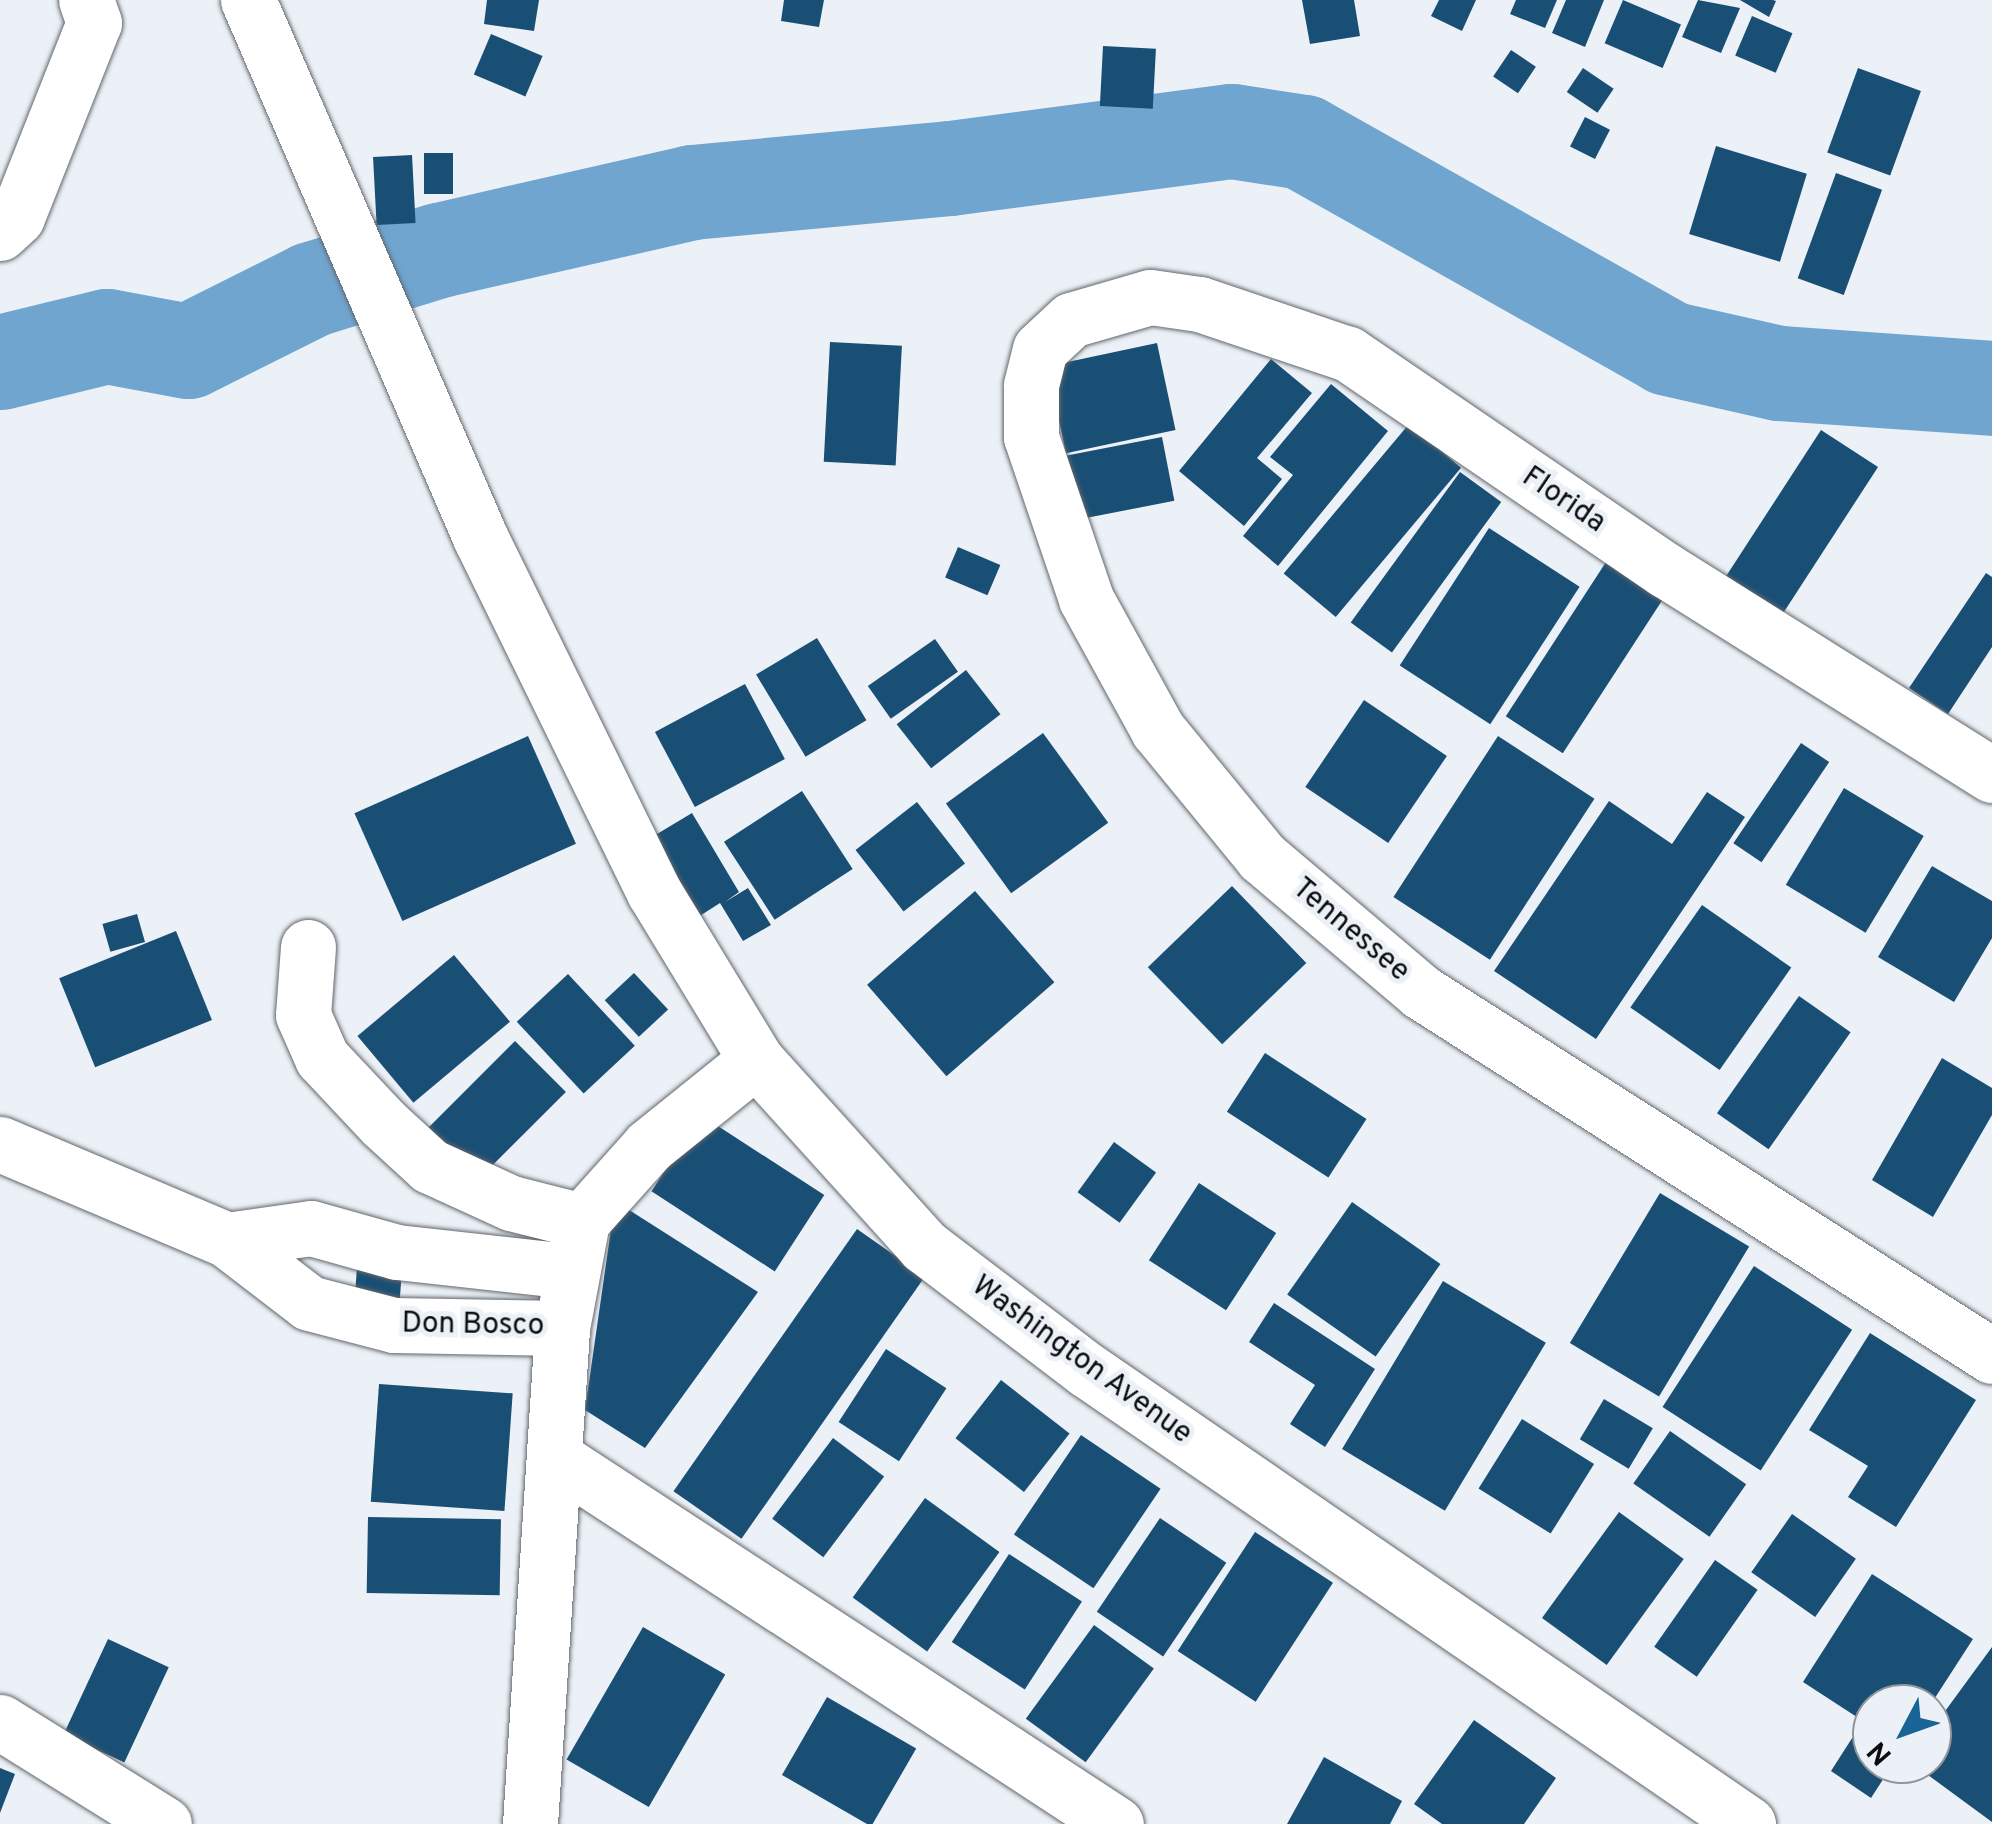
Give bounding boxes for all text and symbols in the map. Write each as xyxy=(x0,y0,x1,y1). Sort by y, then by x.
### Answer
street label: Florida xyxy=(1514,460,1612,542)
street label: Tennessee xyxy=(1284,871,1416,991)
street label: Washington Avenue xyxy=(963,1269,1199,1453)
street label: Don Bosco xyxy=(401,1307,545,1345)
north arrow xyxy=(1852,1684,1952,1784)
text: N xyxy=(1861,1733,1901,1772)

